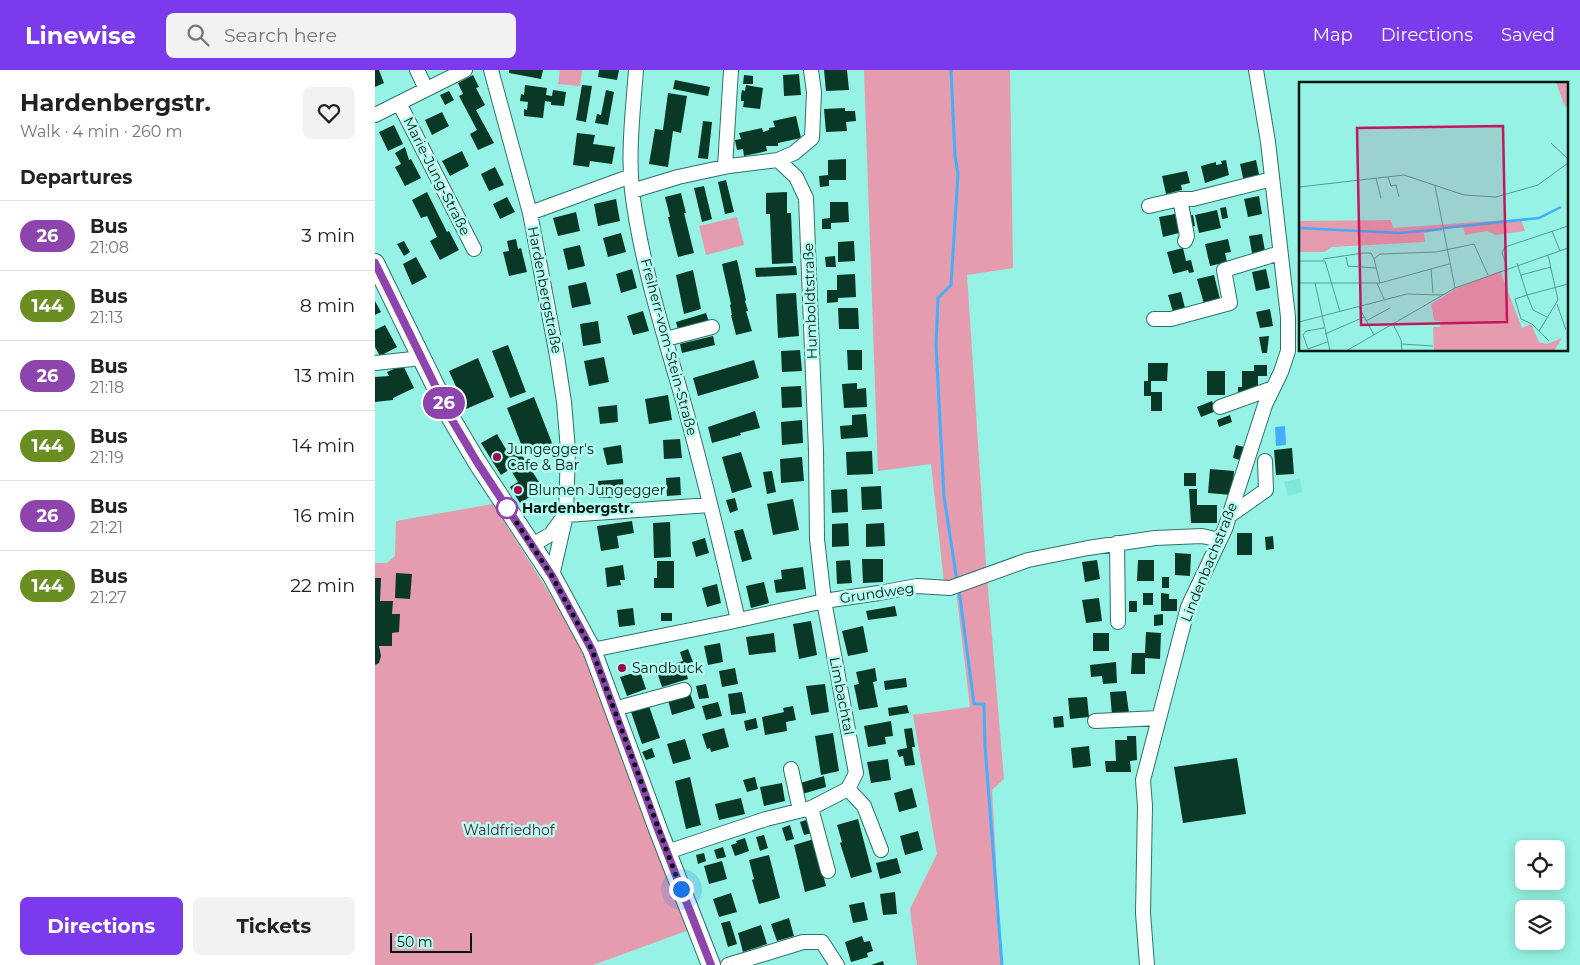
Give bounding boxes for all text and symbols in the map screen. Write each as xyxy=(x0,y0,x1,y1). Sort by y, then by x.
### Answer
search box xyxy=(166,13,516,58)
text: Linewise xyxy=(25,21,136,50)
icon: search xyxy=(184,21,212,49)
text: Search here xyxy=(224,24,337,47)
text: Map xyxy=(1313,24,1353,46)
text: Directions xyxy=(1381,24,1473,46)
text: Saved xyxy=(1501,24,1555,46)
inset map xyxy=(1299,82,1567,351)
button: heart xyxy=(303,87,355,139)
text: Hardenbergstr. xyxy=(20,88,211,117)
street label: Marie-Jung-Straße xyxy=(399,114,475,238)
text: Walk · 4 min · 260 m xyxy=(20,122,182,141)
text: Departures xyxy=(20,166,132,189)
text: Bus xyxy=(90,215,128,238)
text: 3 min xyxy=(301,224,355,247)
text: 26 xyxy=(36,225,59,247)
street label: Hardenbergstraße xyxy=(524,225,566,355)
text: 21:08 xyxy=(90,238,129,257)
street label: Humboldtstraße xyxy=(799,243,821,359)
street label: Freiherr-vom-Stein-Straße xyxy=(637,256,701,438)
text: Bus xyxy=(90,285,128,308)
text: 8 min xyxy=(300,294,355,317)
text: 144 xyxy=(32,295,63,317)
text: 21:13 xyxy=(90,308,123,327)
text: Bus xyxy=(90,355,128,378)
text: 13 min xyxy=(294,364,355,387)
text: 26 xyxy=(36,365,59,387)
text: 21:18 xyxy=(90,378,124,397)
line badge: 26 xyxy=(421,387,467,419)
text: 26 xyxy=(433,392,455,414)
text: Bus xyxy=(90,425,128,448)
text: 14 min xyxy=(292,434,355,457)
text: 144 xyxy=(32,435,63,457)
place label: Jungegger's Cafe & Bar xyxy=(506,440,594,474)
text: 21:19 xyxy=(90,448,124,467)
marker: Jungegger's Cafe & Bar xyxy=(491,451,503,463)
place label: Blumen Jungegger xyxy=(528,481,666,499)
marker: Blumen Jungegger xyxy=(512,484,524,496)
text: Bus xyxy=(90,495,128,518)
marker: Hardenbergstr. xyxy=(496,497,518,519)
place label: Hardenbergstr. xyxy=(522,499,634,517)
street label: Lindenbachstraße xyxy=(1177,500,1241,624)
text: 16 min xyxy=(293,504,355,527)
text: 26 xyxy=(36,505,59,527)
text: 21:21 xyxy=(90,518,123,537)
text: Bus xyxy=(90,565,128,588)
text: 22 min xyxy=(290,574,355,597)
text: 144 xyxy=(32,575,63,597)
street label: Grundweg xyxy=(839,579,915,607)
text: 21:27 xyxy=(90,588,127,607)
street label: Limbachtal xyxy=(826,655,858,737)
place label: Sandbuck xyxy=(632,659,703,677)
marker: Sandbuck xyxy=(616,662,628,674)
park label: Waldfriedhof xyxy=(463,821,556,839)
map controls xyxy=(1515,840,1565,950)
button: locate xyxy=(1515,840,1565,890)
your location xyxy=(669,877,694,902)
button: Directions xyxy=(20,897,183,955)
button: Tickets xyxy=(193,897,355,955)
button: layers xyxy=(1515,900,1565,950)
scale bar xyxy=(390,930,473,953)
text: 50 m xyxy=(397,933,433,951)

